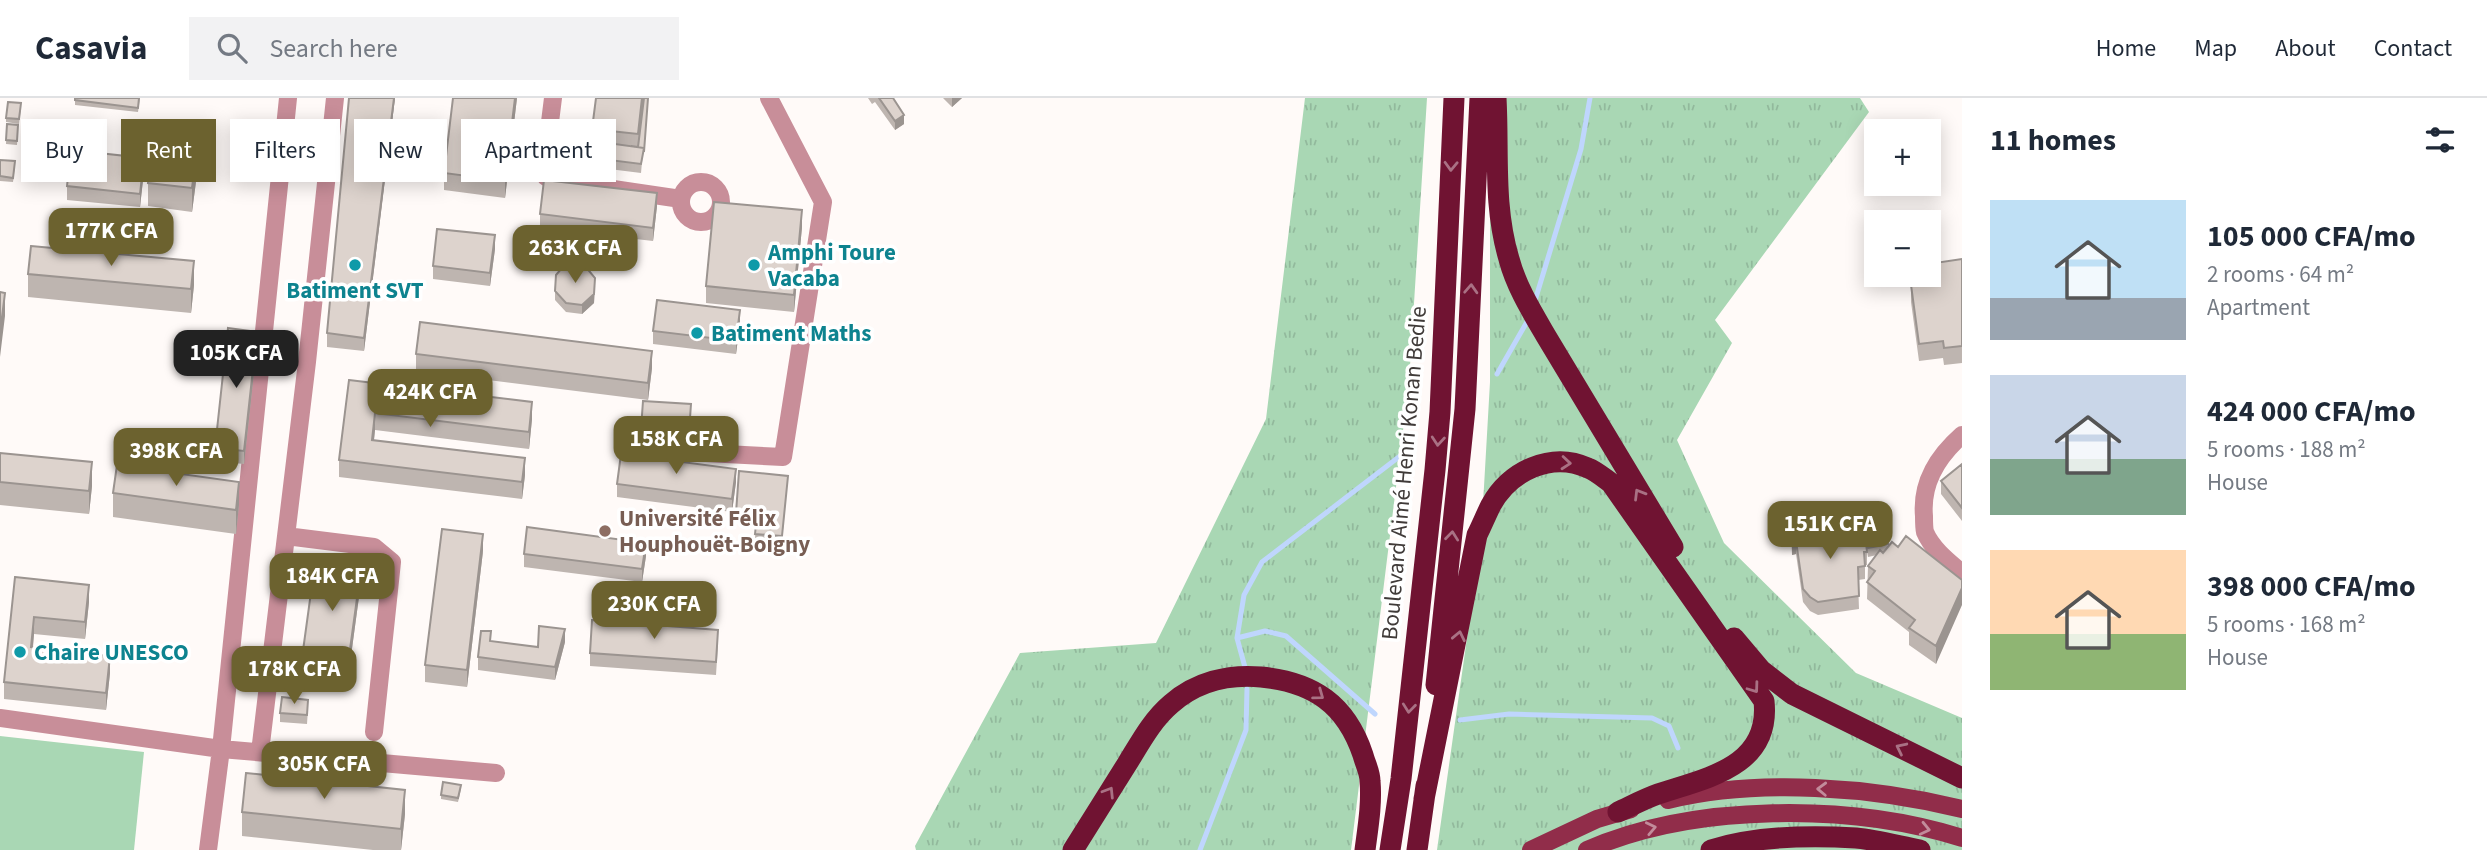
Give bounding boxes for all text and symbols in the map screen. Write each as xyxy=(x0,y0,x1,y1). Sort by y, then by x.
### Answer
search box xyxy=(189,17,679,80)
text: Casavia xyxy=(35,25,147,72)
icon: search xyxy=(213,29,251,67)
text: Search here xyxy=(269,30,398,67)
text: Home xyxy=(2096,31,2156,66)
text: Map xyxy=(2194,31,2237,66)
text: About xyxy=(2275,31,2336,66)
text: Contact xyxy=(2374,31,2452,66)
chip: Buy xyxy=(21,119,107,182)
chip: Rent xyxy=(121,119,216,182)
chip: Filters xyxy=(230,119,340,182)
chip: New xyxy=(354,119,447,182)
chip: Apartment xyxy=(461,119,616,182)
map controls xyxy=(1864,119,1941,287)
button: + xyxy=(1864,119,1941,196)
text: 11 homes xyxy=(1990,119,2116,162)
icon: filters xyxy=(2421,121,2459,159)
one-way arrow xyxy=(1443,161,1458,172)
pin: 177K CFA xyxy=(39,208,183,268)
button: − xyxy=(1864,210,1941,287)
text: 177K CFA xyxy=(65,214,157,247)
text: 105 000 CFA/mo xyxy=(2207,215,2416,258)
pin: 263K CFA xyxy=(503,226,647,285)
icon: home xyxy=(2046,228,2130,312)
text: 263K CFA xyxy=(529,231,621,264)
place label: Amphi Toure Vacaba xyxy=(767,236,896,295)
marker: Batiment SVT xyxy=(347,257,363,273)
marker: Amphi Toure Vacaba xyxy=(746,257,762,273)
text: 2 rooms · 64 m² xyxy=(2207,258,2354,291)
place label: Batiment SVT xyxy=(286,274,424,307)
one-way arrow xyxy=(1463,284,1478,295)
text: Apartment xyxy=(2207,291,2310,324)
street label: Boulevard Aimé Henri Konan Bedie xyxy=(1373,305,1435,641)
place label: Batiment Maths xyxy=(711,317,871,350)
marker: Batiment Maths xyxy=(689,325,705,341)
pin: 105K CFA xyxy=(164,330,308,390)
text: 105K CFA xyxy=(190,336,282,369)
pin: 424K CFA xyxy=(358,370,502,429)
text: 424K CFA xyxy=(384,375,476,408)
text: 424 000 CFA/mo xyxy=(2207,390,2416,433)
icon: home xyxy=(2046,403,2130,487)
pin: 158K CFA xyxy=(604,416,748,476)
text: 158K CFA xyxy=(630,422,722,455)
pin: 398K CFA xyxy=(104,428,248,488)
text: 5 rooms · 188 m² xyxy=(2207,433,2366,466)
text: 398K CFA xyxy=(130,434,222,467)
one-way arrow xyxy=(1431,436,1446,447)
one-way arrow xyxy=(1560,455,1571,470)
text: House xyxy=(2207,466,2268,499)
one-way arrow xyxy=(1635,489,1648,502)
place label: Université Félix Houphouët-Boigny xyxy=(619,502,810,561)
pin: 151K CFA xyxy=(1758,502,1902,561)
text: 151K CFA xyxy=(1784,507,1876,540)
marker: Université Félix Houphouët-Boigny xyxy=(597,523,613,539)
one-way arrow xyxy=(1444,530,1459,542)
pin: 184K CFA xyxy=(260,554,404,613)
text: 184K CFA xyxy=(286,559,378,592)
text: 398 000 CFA/mo xyxy=(2207,565,2416,608)
icon: home xyxy=(2046,578,2130,662)
pin: 230K CFA xyxy=(582,582,726,641)
text: 230K CFA xyxy=(608,587,700,620)
text: 5 rooms · 168 m² xyxy=(2207,608,2366,641)
one-way arrow xyxy=(1450,630,1465,642)
place label: Chaire UNESCO xyxy=(34,636,189,669)
text: House xyxy=(2207,641,2268,674)
marker: Chaire UNESCO xyxy=(12,644,28,660)
pin: 178K CFA xyxy=(222,646,366,706)
text: 178K CFA xyxy=(248,652,340,685)
one-way arrow xyxy=(1746,680,1759,693)
one-way arrow xyxy=(1311,687,1324,700)
one-way arrow xyxy=(1402,703,1417,714)
pin: 305K CFA xyxy=(252,742,396,801)
one-way arrow xyxy=(1896,742,1908,756)
text: 305K CFA xyxy=(278,747,370,780)
one-way arrow xyxy=(1816,781,1827,796)
one-way arrow xyxy=(1101,787,1114,800)
one-way arrow xyxy=(1919,821,1931,836)
one-way arrow xyxy=(1645,822,1657,836)

